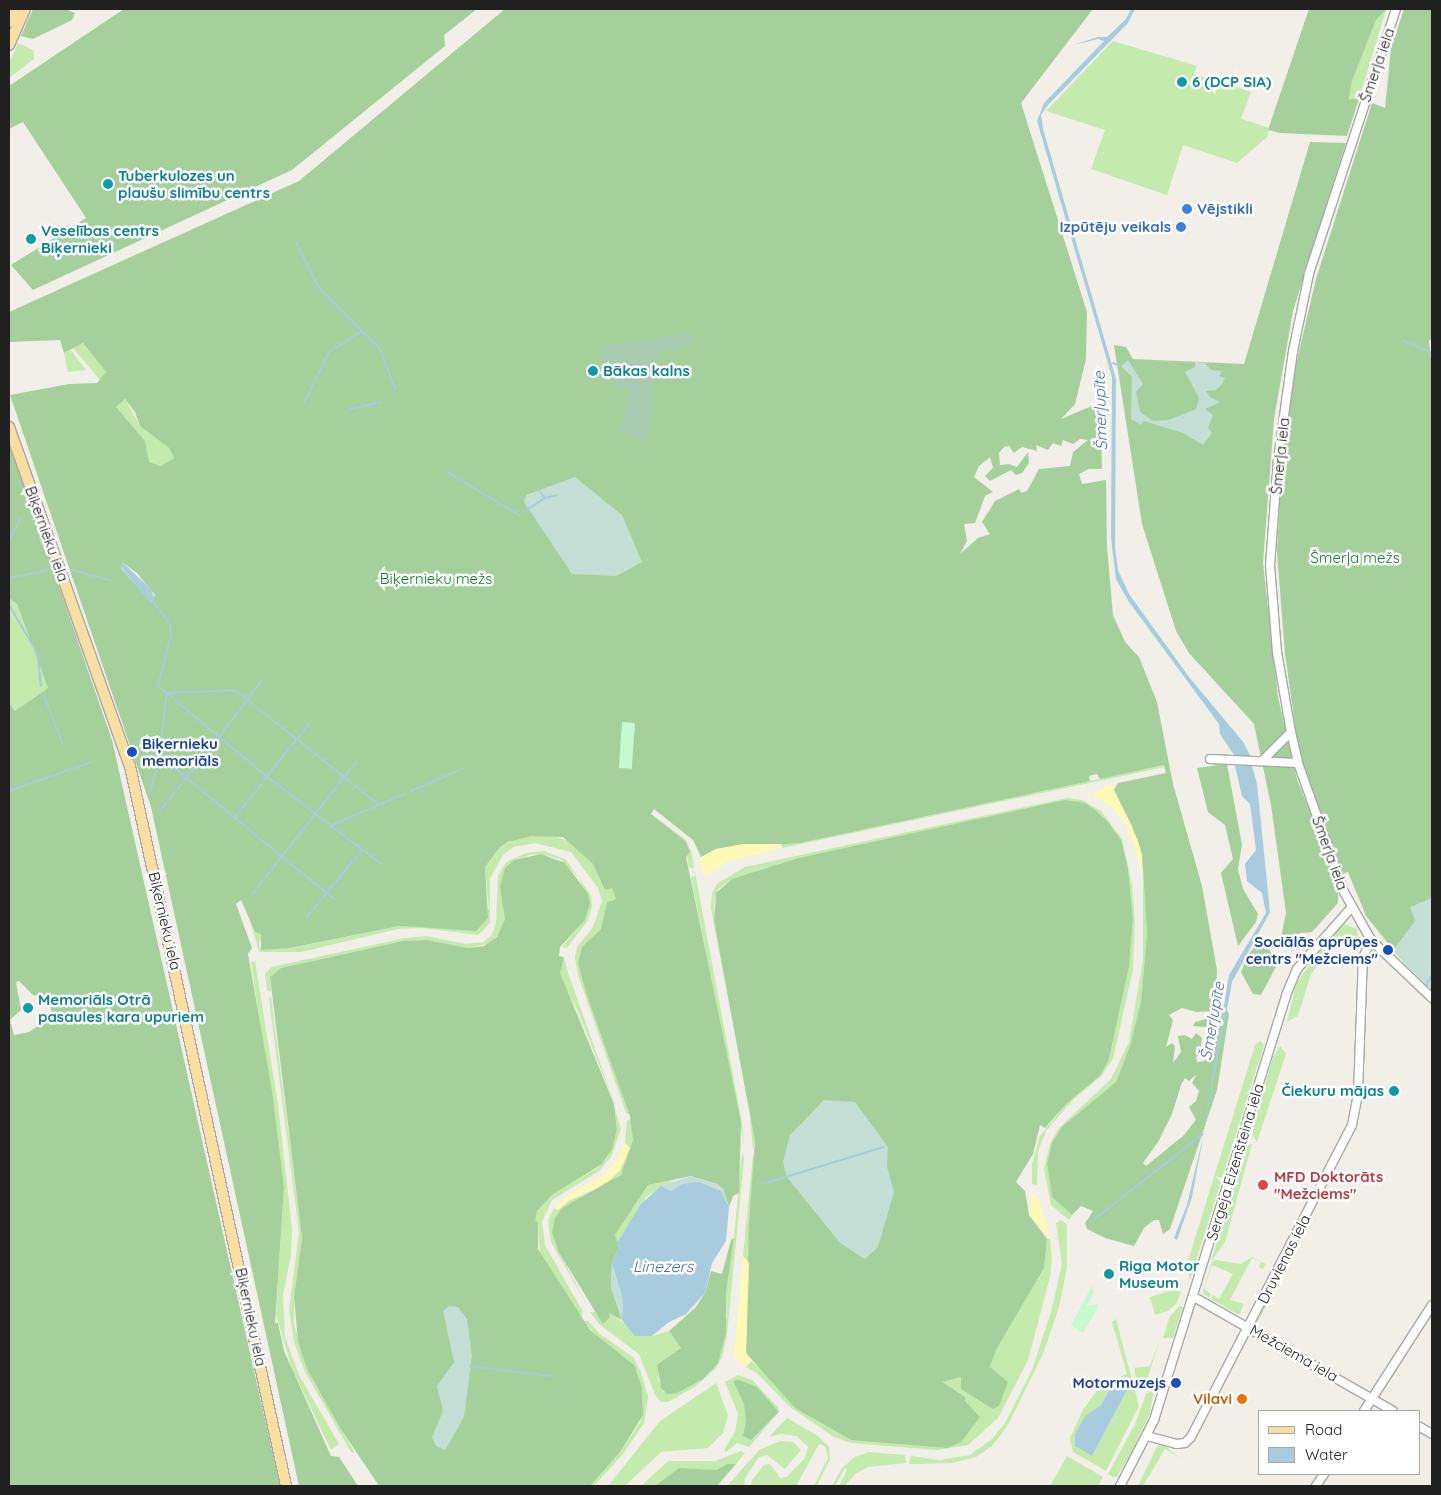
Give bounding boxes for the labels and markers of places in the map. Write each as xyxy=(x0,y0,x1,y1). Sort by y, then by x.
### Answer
place label: 6 (DCP SIA) xyxy=(1192,73,1271,91)
marker: 6 (DCP SIA) xyxy=(1176,76,1188,88)
place label: Tuberkulozes un plaušu slimību centrs xyxy=(118,166,270,201)
marker: Tuberkulozes un plaušu slimību centrs xyxy=(102,178,114,190)
place label: Vējstikli xyxy=(1197,200,1253,218)
marker: Vējstikli xyxy=(1181,203,1193,215)
place label: Izpūtēju veikals xyxy=(1059,218,1171,236)
place label: Veselības centrs Biķernieki xyxy=(41,221,159,256)
marker: Izpūtēju veikals xyxy=(1175,221,1187,233)
marker: Veselības centrs Biķernieki xyxy=(25,233,37,245)
place label: Bākas kalns xyxy=(603,362,690,380)
marker: Bākas kalns xyxy=(587,365,599,377)
place label: Biķernieku memoriāls xyxy=(142,734,219,769)
marker: Biķernieku memoriāls xyxy=(126,746,138,758)
place label: Sociālās aprūpes centrs "Mežciems" xyxy=(1246,932,1378,967)
marker: Sociālās aprūpes centrs "Mežciems" xyxy=(1382,944,1394,956)
place label: Memoriāls Otrā pasaules kara upuriem xyxy=(38,990,204,1025)
marker: Memoriāls Otrā pasaules kara upuriem xyxy=(22,1002,34,1014)
place label: Čiekuru mājas xyxy=(1281,1082,1384,1100)
marker: Čiekuru mājas xyxy=(1388,1085,1400,1097)
place label: MFD Doktorāts "Mežciems" xyxy=(1274,1167,1383,1202)
marker: MFD Doktorāts "Mežciems" xyxy=(1256,1178,1270,1192)
place label: Riga Motor Museum xyxy=(1119,1256,1200,1291)
marker: Riga Motor Museum xyxy=(1103,1268,1115,1280)
place label: Motormuzejs xyxy=(1072,1374,1166,1392)
marker: Motormuzejs xyxy=(1170,1377,1182,1389)
place label: Vilavi xyxy=(1193,1390,1232,1408)
marker: Vilavi xyxy=(1236,1393,1248,1405)

